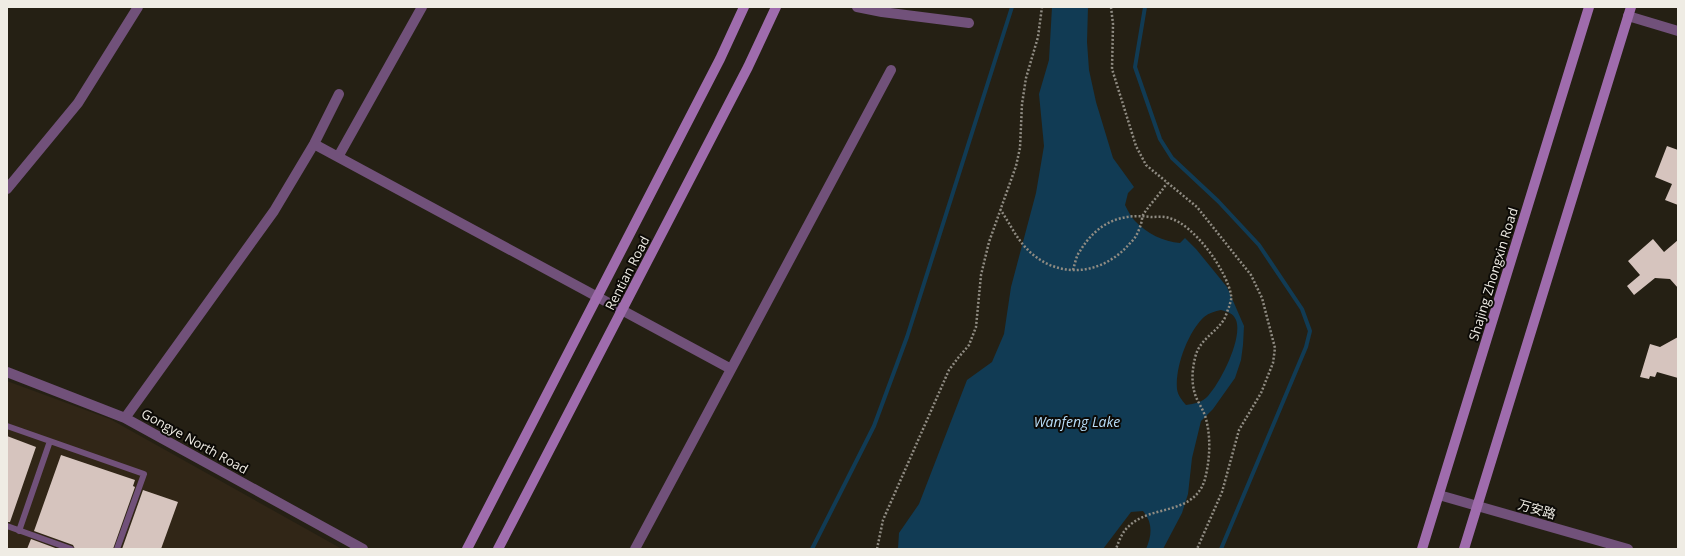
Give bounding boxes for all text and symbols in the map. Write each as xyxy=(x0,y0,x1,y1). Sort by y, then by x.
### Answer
street label: Shajing Zhongxin Road xyxy=(1464,205,1522,343)
street label: Rentian Road xyxy=(601,233,653,313)
street label: Gongye North Road xyxy=(138,404,252,478)
water label: Wanfeng Lake xyxy=(1034,412,1120,431)
street label: 万安路 xyxy=(1516,495,1558,523)

